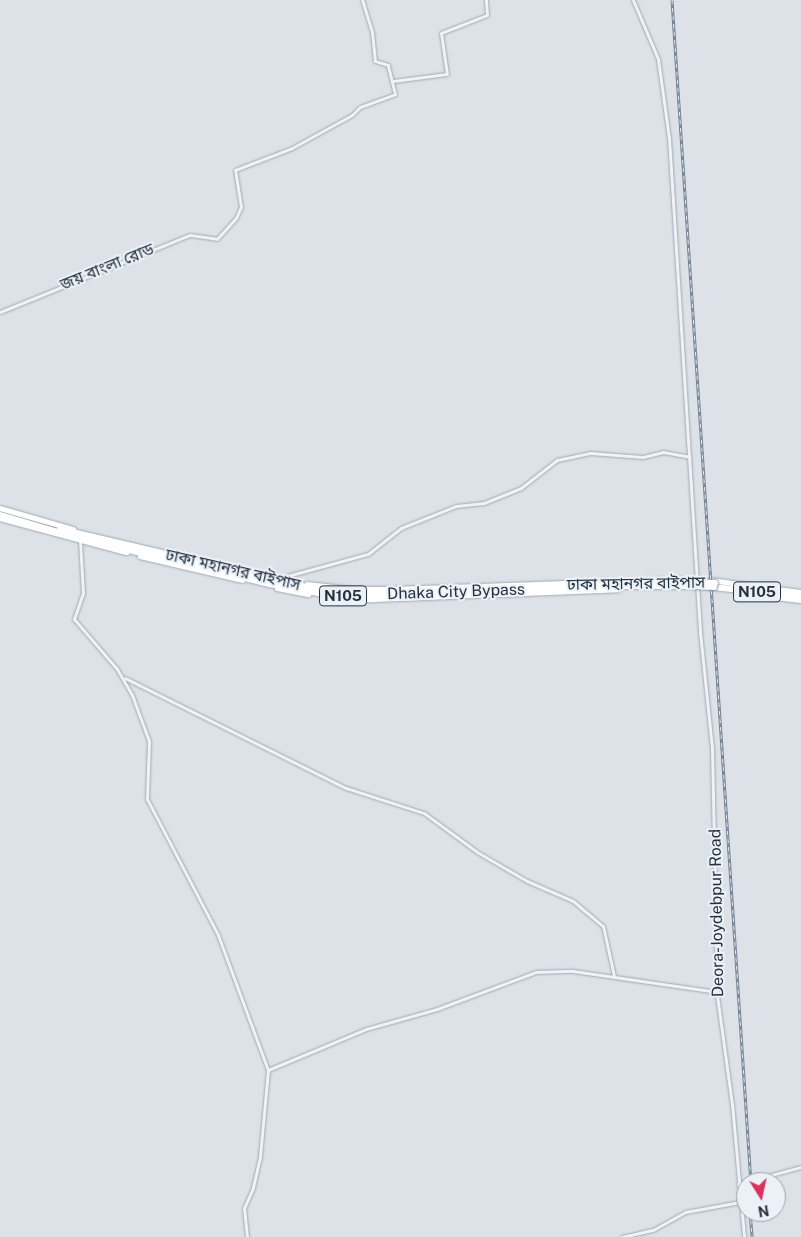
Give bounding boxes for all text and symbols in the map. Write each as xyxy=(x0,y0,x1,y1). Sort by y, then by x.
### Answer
street label: জয় বাংলা রোড xyxy=(57,240,157,294)
street label: ঢাকা মহানগর বাইপাস xyxy=(164,545,302,595)
street label: ঢাকা মহানগর বাইপাস xyxy=(567,573,705,595)
street label: Dhaka City Bypass xyxy=(387,580,525,604)
road number: N105 xyxy=(732,580,782,604)
road number: N105 xyxy=(318,584,368,608)
street label: Deora-Joydebpur Road xyxy=(706,829,728,997)
north arrow xyxy=(736,1172,786,1222)
text: N xyxy=(757,1202,770,1220)

